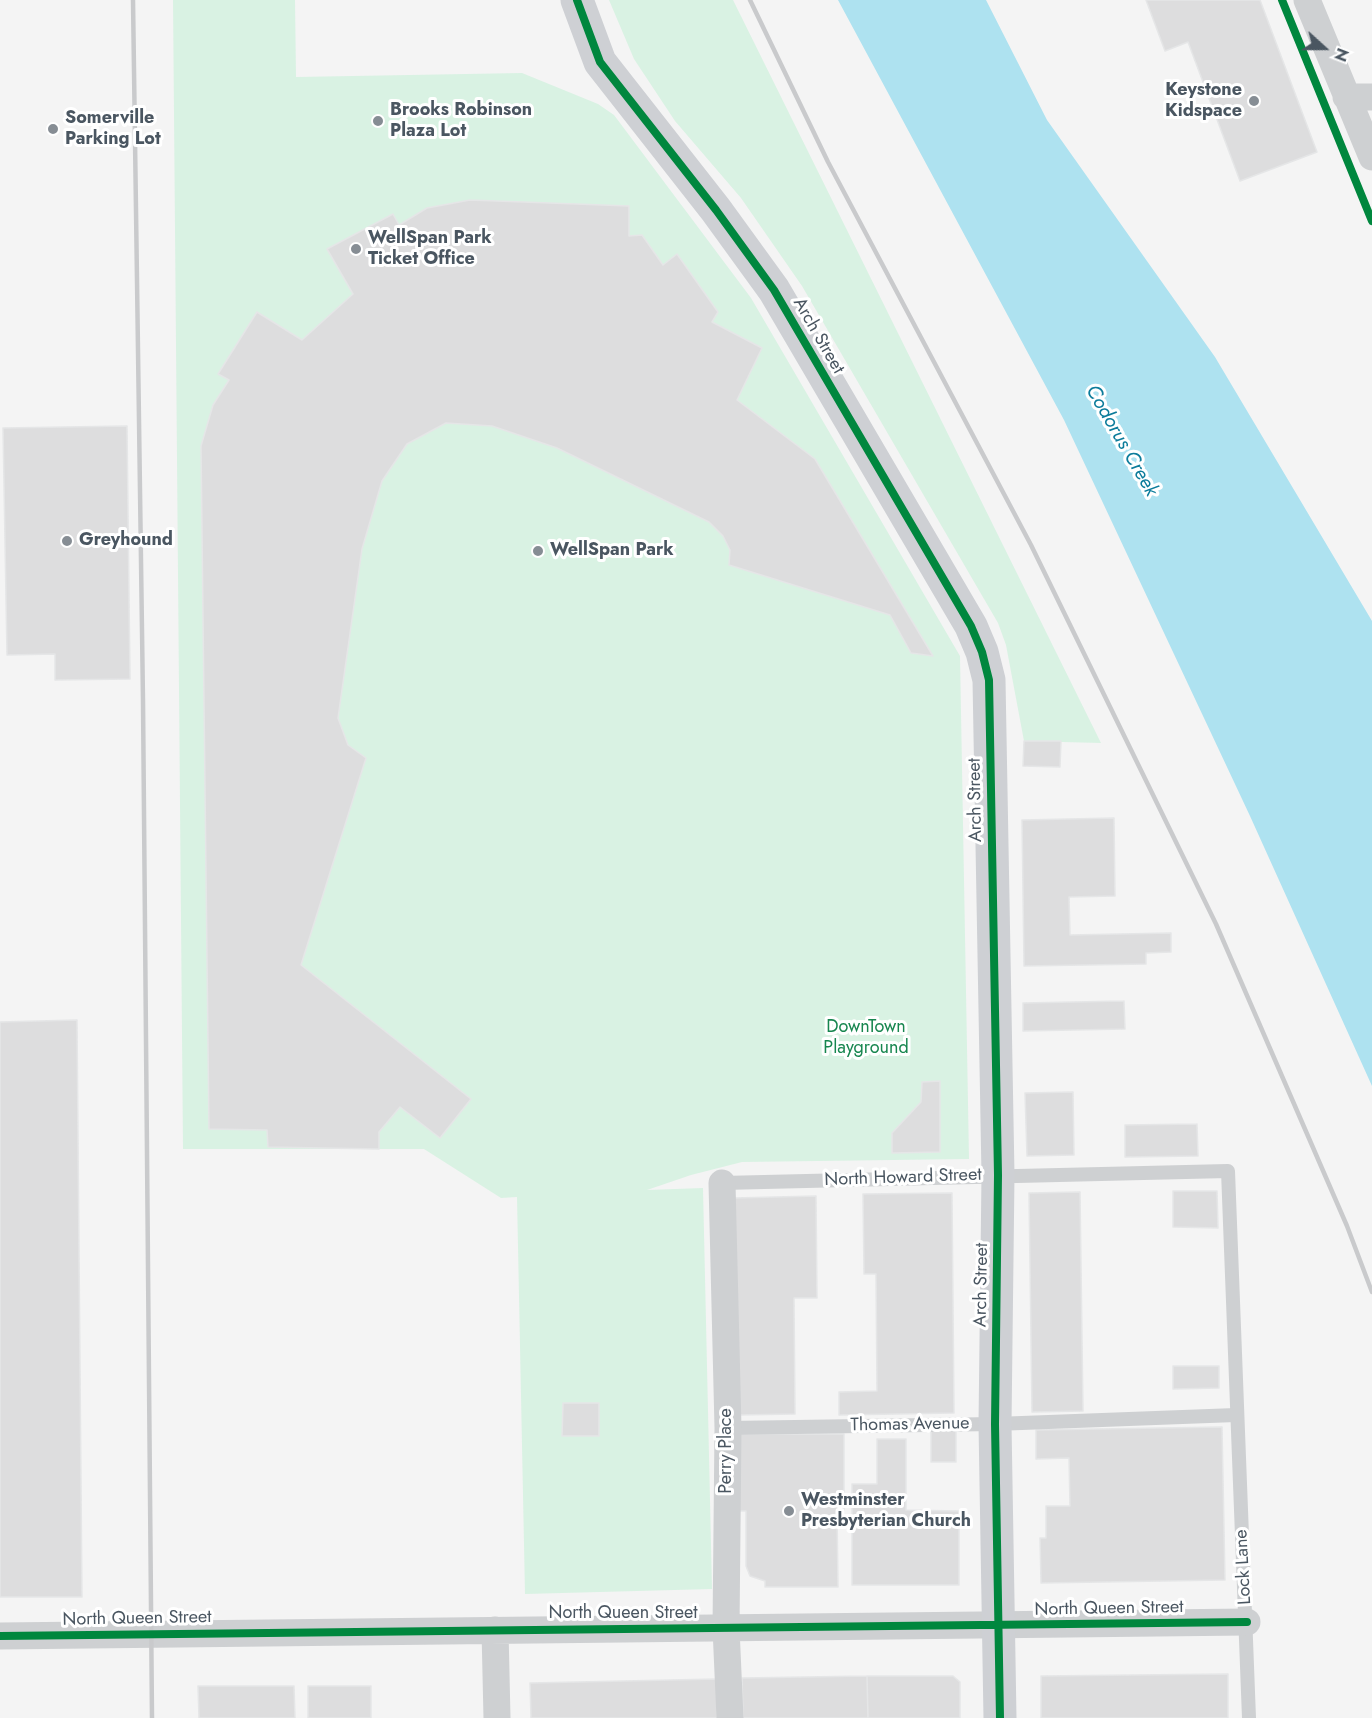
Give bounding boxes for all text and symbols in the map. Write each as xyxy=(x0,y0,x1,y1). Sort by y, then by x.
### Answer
north arrow xyxy=(1294,18,1354,78)
text: N xyxy=(1328,45,1354,65)
place label: Keystone Kidspace xyxy=(1165,80,1242,122)
marker: Keystone Kidspace xyxy=(1247,94,1261,108)
place label: Brooks Robinson Plaza Lot xyxy=(390,100,532,142)
place label: Somerville Parking Lot xyxy=(65,108,161,150)
marker: Brooks Robinson Plaza Lot xyxy=(371,114,385,128)
marker: Somerville Parking Lot xyxy=(46,122,60,136)
place label: WellSpan Park Ticket Office xyxy=(368,228,492,270)
marker: WellSpan Park Ticket Office xyxy=(349,242,363,256)
street label: Arch Street xyxy=(788,294,848,378)
water label: Codorus Creek xyxy=(1079,381,1163,501)
place label: Greyhound xyxy=(79,530,173,552)
marker: Greyhound xyxy=(60,534,74,548)
place label: WellSpan Park xyxy=(550,540,674,562)
marker: WellSpan Park xyxy=(531,544,545,558)
street label: Arch Street xyxy=(964,758,988,842)
park label: DownTown Playground xyxy=(823,1017,909,1060)
street label: North Howard Street xyxy=(824,1164,982,1192)
street label: Arch Street xyxy=(970,1243,994,1327)
street label: Perry Place xyxy=(716,1408,738,1494)
street label: Thomas Avenue xyxy=(850,1413,970,1437)
place label: Westminster Presbyterian Church xyxy=(801,1490,971,1532)
marker: Westminster Presbyterian Church xyxy=(782,1504,796,1518)
street label: Lock Lane xyxy=(1231,1529,1257,1605)
street label: North Queen Street xyxy=(1034,1597,1184,1621)
street label: North Queen Street xyxy=(548,1603,698,1625)
street label: North Queen Street xyxy=(62,1607,212,1631)

